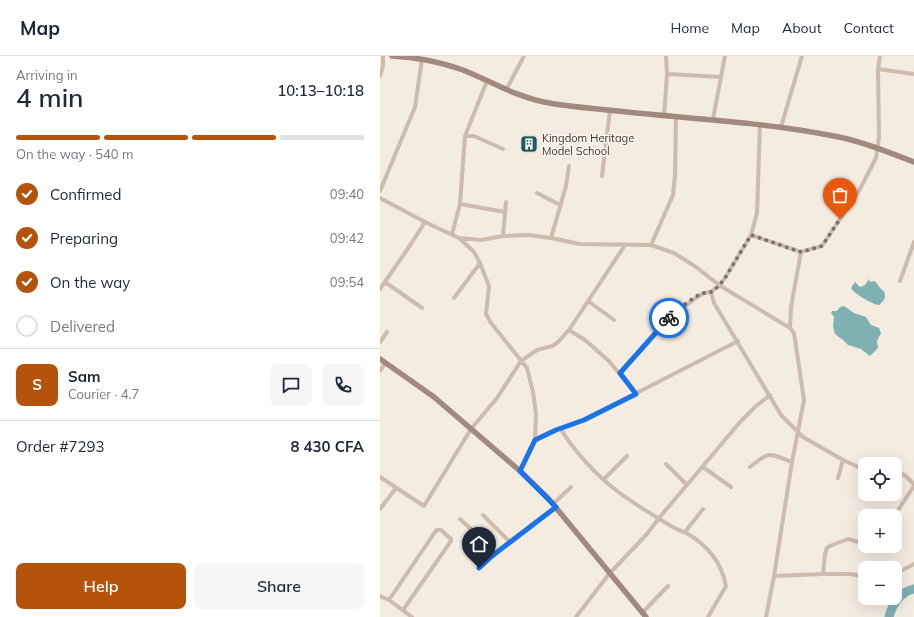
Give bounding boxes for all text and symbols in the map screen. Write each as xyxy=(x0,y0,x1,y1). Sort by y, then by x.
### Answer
text: Map xyxy=(20,16,60,40)
text: Home xyxy=(670,19,709,37)
text: Map xyxy=(731,19,760,37)
text: About xyxy=(782,19,822,37)
text: Contact xyxy=(844,19,894,37)
text: Arriving in xyxy=(16,67,78,83)
text: 4 min xyxy=(16,81,84,114)
text: 10:13–10:18 xyxy=(277,81,364,100)
place label: Kingdom Heritage Model School xyxy=(542,131,634,158)
building icon: Kingdom Heritage Model School xyxy=(519,134,539,154)
text: On the way · 540 m xyxy=(16,146,133,162)
pin xyxy=(823,178,857,219)
icon: check xyxy=(16,183,38,205)
icon: bag xyxy=(829,184,851,206)
text: Confirmed xyxy=(50,185,121,204)
text: 09:40 xyxy=(330,186,364,202)
icon: check xyxy=(16,227,38,249)
text: Preparing xyxy=(50,229,118,248)
text: 09:42 xyxy=(330,230,364,246)
icon: check xyxy=(16,271,38,293)
text: On the way xyxy=(50,273,130,292)
text: 09:54 xyxy=(330,274,364,290)
courier xyxy=(649,298,689,338)
icon: bike xyxy=(658,307,680,329)
text: Delivered xyxy=(50,317,115,336)
button: chat xyxy=(270,364,312,406)
button: phone xyxy=(322,364,364,406)
text: Sam xyxy=(68,367,100,386)
text: S xyxy=(32,375,42,394)
text: Courier · 4.7 xyxy=(68,386,139,402)
text: Order #7293 xyxy=(16,437,104,456)
text: 8 430 CFA xyxy=(290,437,364,456)
map controls xyxy=(858,457,902,605)
button: locate xyxy=(858,457,902,501)
button: + xyxy=(858,509,902,553)
pin xyxy=(462,527,496,568)
icon: home xyxy=(468,533,490,555)
button: − xyxy=(858,561,902,605)
button: Help xyxy=(16,563,186,609)
button: Share xyxy=(194,563,364,609)

